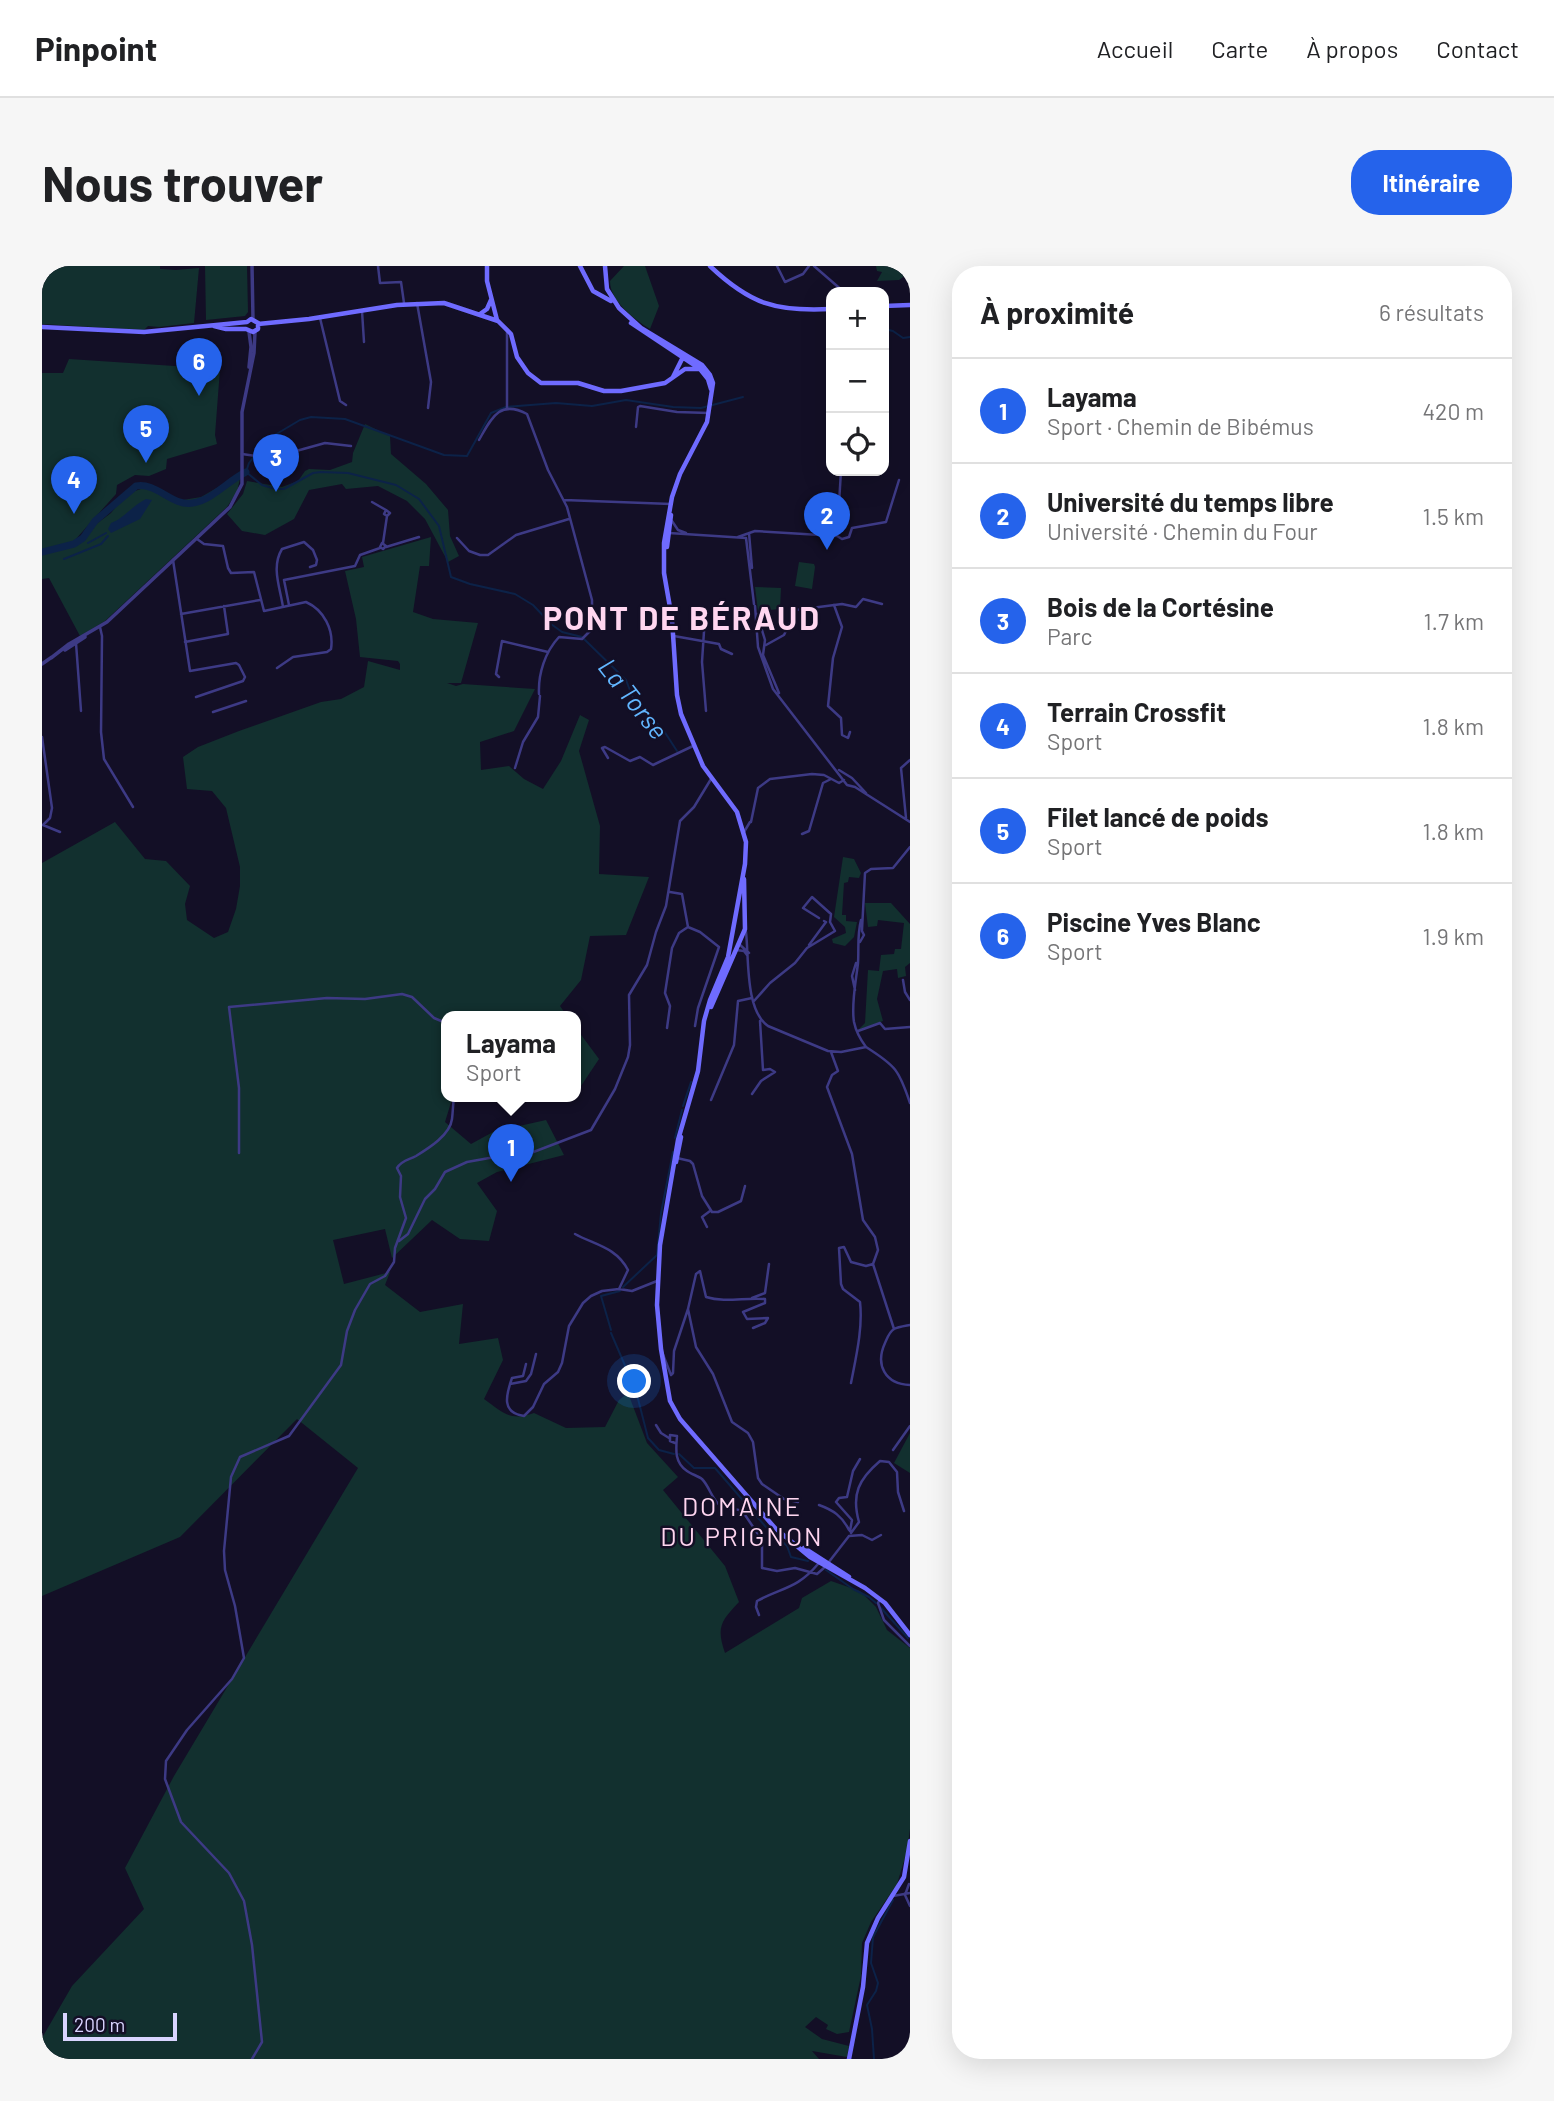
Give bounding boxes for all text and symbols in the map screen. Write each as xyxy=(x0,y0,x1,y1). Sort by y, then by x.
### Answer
text: Pinpoint xyxy=(35,28,157,68)
text: Accueil xyxy=(1097,34,1173,63)
text: Carte xyxy=(1211,34,1268,63)
text: À propos xyxy=(1306,34,1398,63)
text: Contact xyxy=(1436,34,1519,63)
button: Itinéraire xyxy=(1351,150,1512,215)
text: Nous trouver xyxy=(42,153,323,212)
map controls xyxy=(826,287,889,476)
button: + xyxy=(826,287,889,350)
text: À proximité xyxy=(980,294,1134,330)
text: 6 résultats xyxy=(1379,298,1484,326)
pin: 6 xyxy=(176,338,222,396)
button: − xyxy=(826,350,889,413)
text: Layama xyxy=(1047,381,1137,412)
text: 1 xyxy=(999,397,1007,425)
text: 420 m xyxy=(1422,397,1484,425)
pin: 5 xyxy=(123,405,169,463)
text: Sport · Chemin de Bibémus xyxy=(1047,412,1314,440)
button: locate xyxy=(826,413,889,476)
pin: 3 xyxy=(253,434,299,492)
pin: 4 xyxy=(51,456,97,514)
text: Université du temps libre xyxy=(1047,486,1334,517)
pin: 2 xyxy=(804,492,850,550)
text: 2 xyxy=(997,502,1009,530)
text: 1.5 km xyxy=(1423,502,1484,530)
text: Université · Chemin du Four xyxy=(1047,517,1318,545)
text: Bois de la Cortésine xyxy=(1047,591,1274,622)
district label: PONT DE BÉRAUD xyxy=(543,598,821,636)
text: 3 xyxy=(997,607,1009,635)
text: 1.7 km xyxy=(1424,607,1484,635)
text: Parc xyxy=(1047,622,1093,650)
water label: La Torse xyxy=(593,651,675,745)
text: Terrain Crossfit xyxy=(1047,696,1226,727)
text: 4 xyxy=(996,712,1010,740)
text: 1.8 km xyxy=(1422,712,1484,740)
text: Sport xyxy=(1047,727,1103,755)
text: Filet lancé de poids xyxy=(1047,801,1269,832)
text: 5 xyxy=(997,817,1009,845)
text: 1.8 km xyxy=(1422,817,1484,845)
text: Sport xyxy=(1047,832,1103,860)
text: Piscine Yves Blanc xyxy=(1047,906,1261,937)
text: 6 xyxy=(997,922,1009,950)
text: 1.9 km xyxy=(1422,922,1484,950)
text: Sport xyxy=(1047,937,1103,965)
popup xyxy=(441,1011,581,1102)
text: Layama xyxy=(466,1027,556,1058)
text: Sport xyxy=(466,1058,522,1086)
pin: 1 xyxy=(488,1124,534,1182)
your location xyxy=(617,1364,651,1398)
district label: DOMAINE DU PRIGNON xyxy=(660,1490,824,1551)
scale bar xyxy=(63,2010,177,2042)
text: 200 m xyxy=(74,2013,125,2036)

